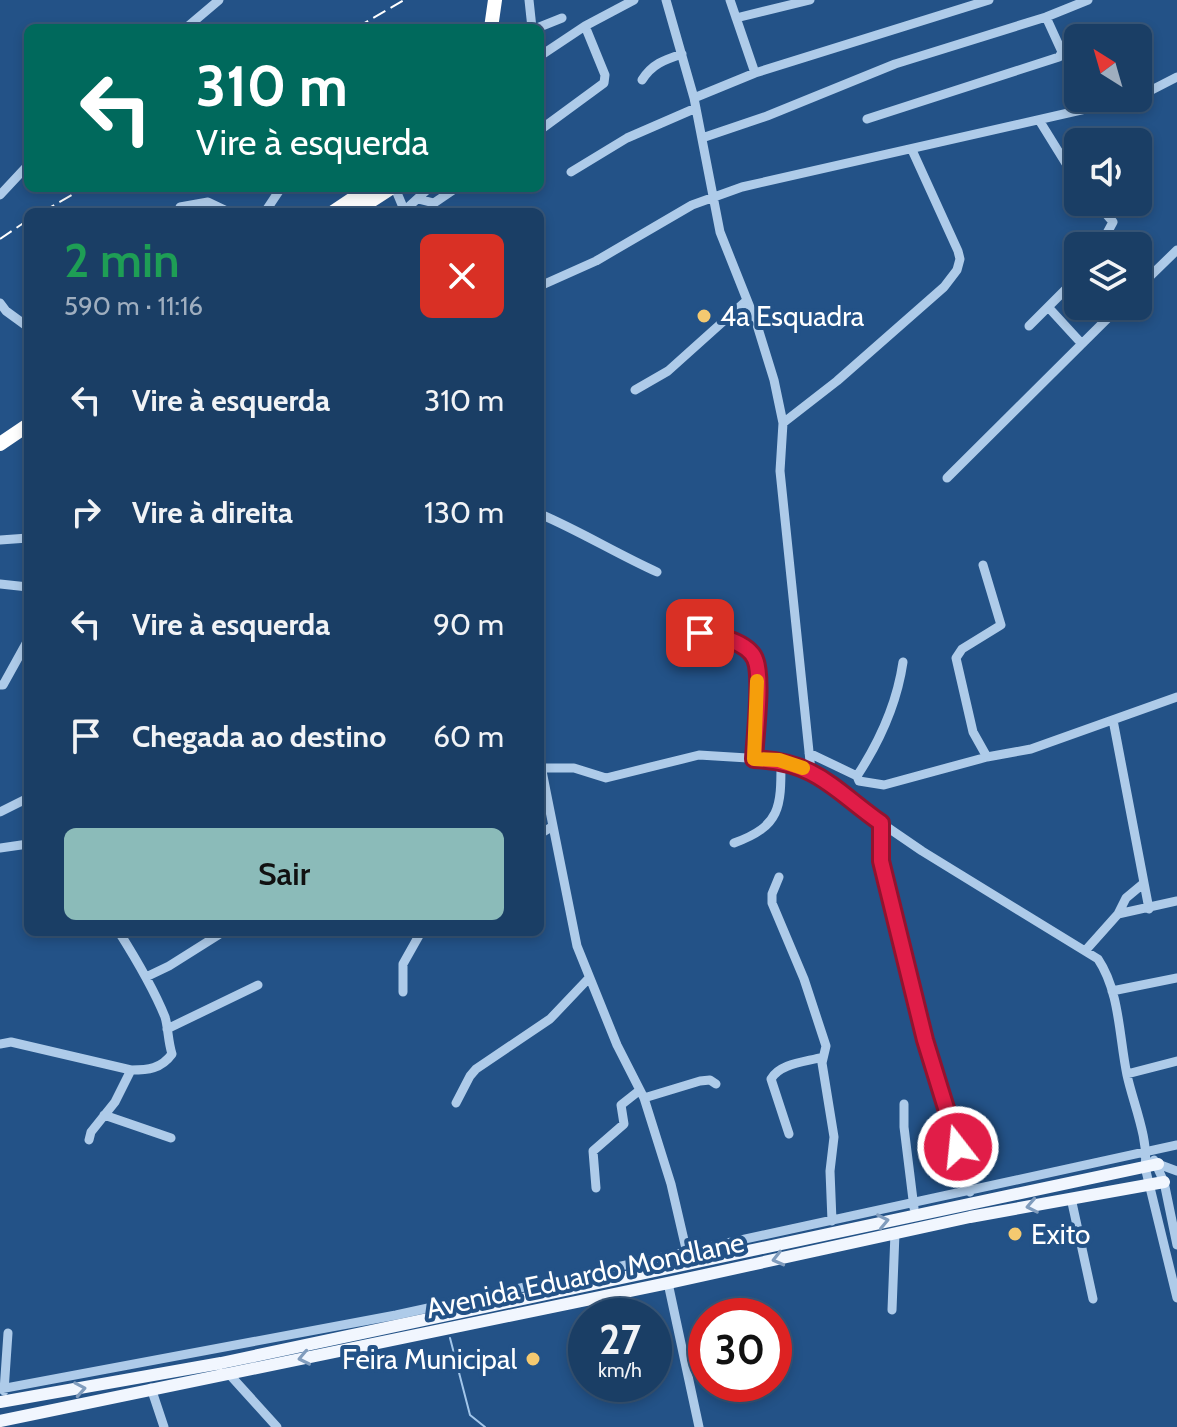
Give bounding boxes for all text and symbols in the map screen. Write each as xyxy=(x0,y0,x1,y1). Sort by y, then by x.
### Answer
north arrow xyxy=(1064,24,1152,112)
map controls xyxy=(1064,24,1152,320)
text: 310 m xyxy=(196,52,348,120)
icon: left xyxy=(64,56,168,160)
text: Vire à esquerda xyxy=(196,120,429,164)
button: sound xyxy=(1064,128,1152,216)
text: 2 min xyxy=(64,231,180,289)
button: layers xyxy=(1064,232,1152,320)
button: close xyxy=(420,234,504,318)
text: 590 m · 11:16 xyxy=(64,290,203,322)
place label: 4a Esquadra xyxy=(720,299,865,333)
marker: 4a Esquadra xyxy=(695,307,713,325)
icon: left xyxy=(64,378,108,422)
text: Vire à esquerda xyxy=(132,382,330,419)
text: 310 m xyxy=(424,382,504,419)
icon: right xyxy=(64,490,108,534)
text: Vire à direita xyxy=(132,494,293,531)
text: 130 m xyxy=(424,494,504,531)
pin xyxy=(666,599,734,667)
icon: left xyxy=(64,602,108,646)
text: Vire à esquerda xyxy=(132,606,330,643)
text: 90 m xyxy=(433,606,504,643)
icon: arrive xyxy=(678,611,722,655)
icon: arrive xyxy=(64,714,108,758)
text: Chegada ao destino xyxy=(132,718,386,755)
text: 60 m xyxy=(433,718,504,755)
button: Sair xyxy=(64,828,504,920)
position arrow xyxy=(916,1105,1000,1189)
one-way arrow xyxy=(1025,1196,1039,1213)
one-way arrow xyxy=(876,1214,890,1231)
place label: Exito xyxy=(1031,1217,1090,1251)
street label: Avenida Eduardo Mondlane xyxy=(423,1225,747,1325)
marker: Exito xyxy=(1006,1225,1024,1243)
one-way arrow xyxy=(771,1250,785,1267)
speed limit sign: 30 xyxy=(688,1298,792,1402)
text: 27 xyxy=(599,1315,641,1364)
place label: Feira Municipal xyxy=(342,1342,517,1376)
one-way arrow xyxy=(298,1349,311,1366)
marker: Feira Municipal xyxy=(524,1350,542,1368)
text: km/h xyxy=(598,1358,642,1382)
one-way arrow xyxy=(73,1381,87,1398)

